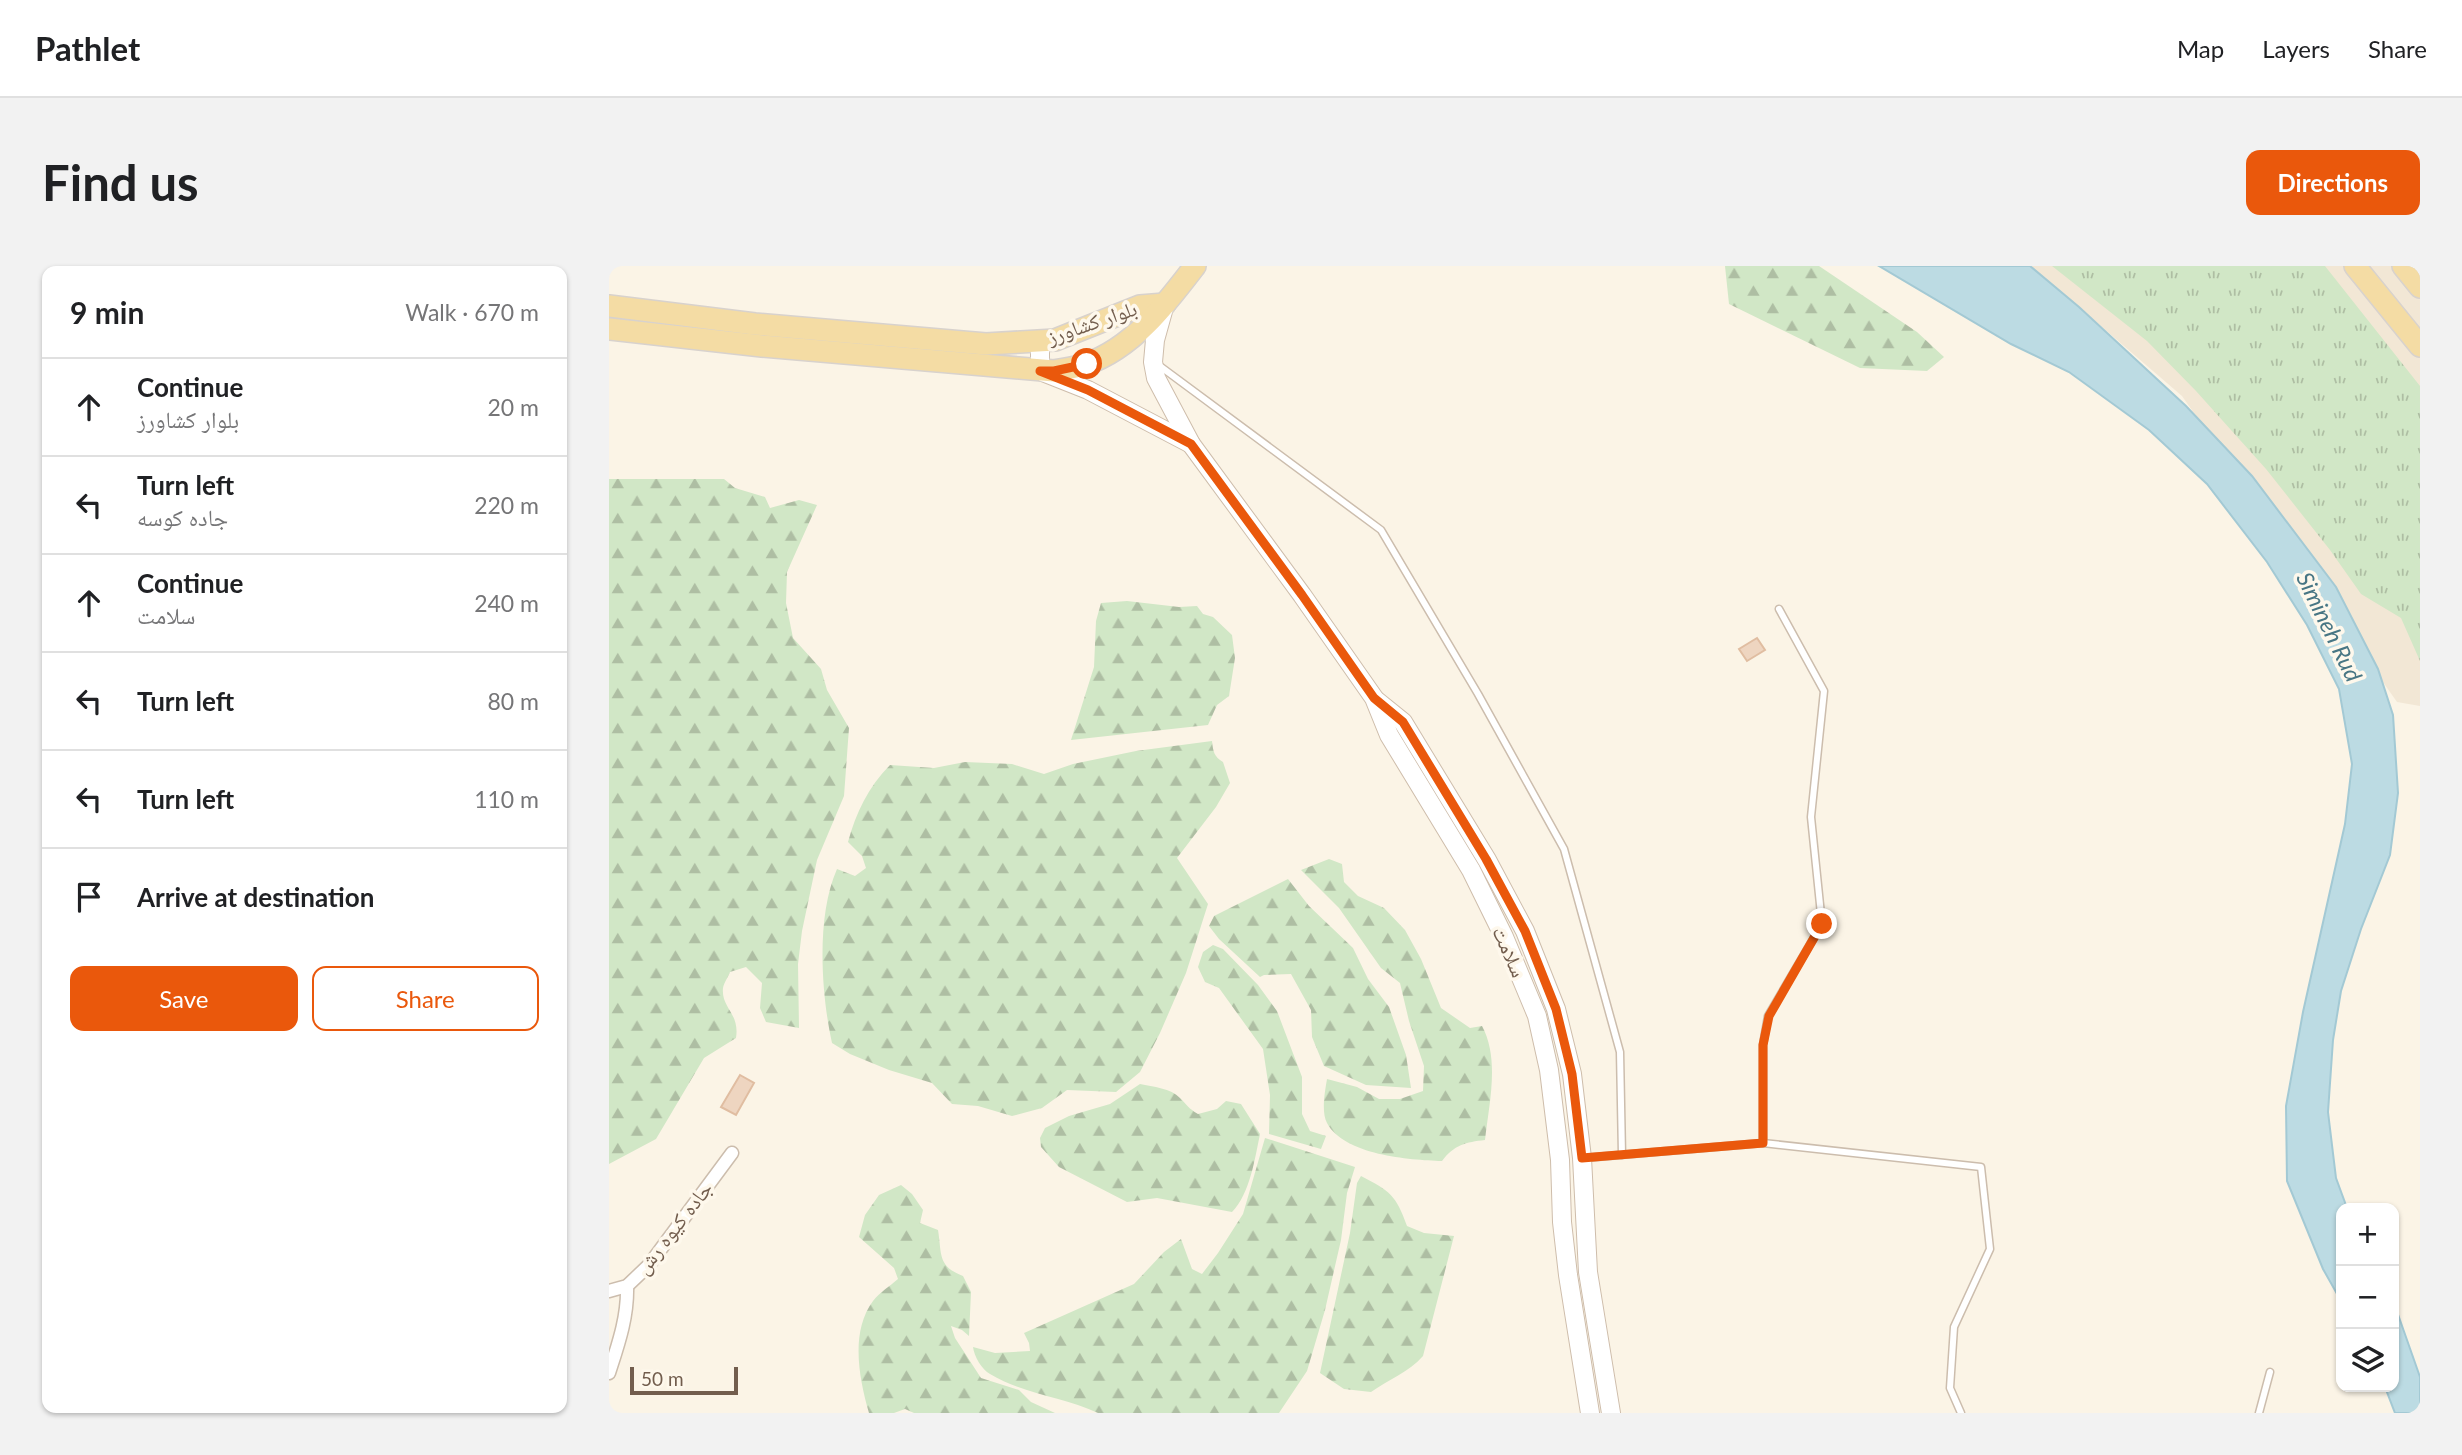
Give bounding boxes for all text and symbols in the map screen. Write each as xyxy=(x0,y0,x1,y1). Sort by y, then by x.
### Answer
text: Pathlet xyxy=(35,28,140,68)
text: Map xyxy=(2177,34,2224,63)
text: Layers xyxy=(2262,34,2330,63)
text: Share xyxy=(2368,34,2427,63)
button: Directions xyxy=(2246,150,2420,215)
text: Find us xyxy=(42,153,199,211)
text: 9 min xyxy=(70,294,144,330)
street label: بلوار کشاورز xyxy=(1042,295,1140,350)
text: Walk · 670 m xyxy=(405,298,539,326)
route start xyxy=(1071,348,1102,379)
text: Continue xyxy=(137,371,243,403)
icon: ahead xyxy=(70,388,108,426)
text: 20 m xyxy=(488,393,539,421)
text: بلوار کشاورز xyxy=(137,405,239,433)
text: Turn left xyxy=(137,469,234,501)
icon: left xyxy=(70,486,108,524)
text: 220 m xyxy=(474,491,539,519)
text: جاده کوسه xyxy=(137,503,228,531)
text: Continue xyxy=(137,567,243,599)
water label: Simineh Rud xyxy=(2291,567,2368,686)
icon: ahead xyxy=(70,584,108,622)
text: 240 m xyxy=(474,589,539,617)
text: سلامت xyxy=(137,601,195,629)
icon: left xyxy=(70,682,108,720)
text: Turn left xyxy=(137,685,234,717)
text: 80 m xyxy=(488,687,539,715)
icon: left xyxy=(70,780,108,818)
text: Turn left xyxy=(137,783,234,815)
text: 110 m xyxy=(474,785,539,813)
icon: arrive xyxy=(70,878,108,916)
text: Arrive at destination xyxy=(137,881,374,913)
route end xyxy=(1806,908,1837,939)
street label: سلامت xyxy=(1488,922,1533,981)
button: Save xyxy=(70,966,298,1031)
button: Share xyxy=(312,966,539,1031)
street label: جاده کیوه رش xyxy=(629,1176,718,1280)
map controls xyxy=(2336,1203,2399,1392)
button: + xyxy=(2336,1203,2399,1266)
button: − xyxy=(2336,1266,2399,1329)
button: layers xyxy=(2336,1329,2399,1392)
scale bar xyxy=(630,1364,739,1396)
text: 50 m xyxy=(641,1367,684,1390)

